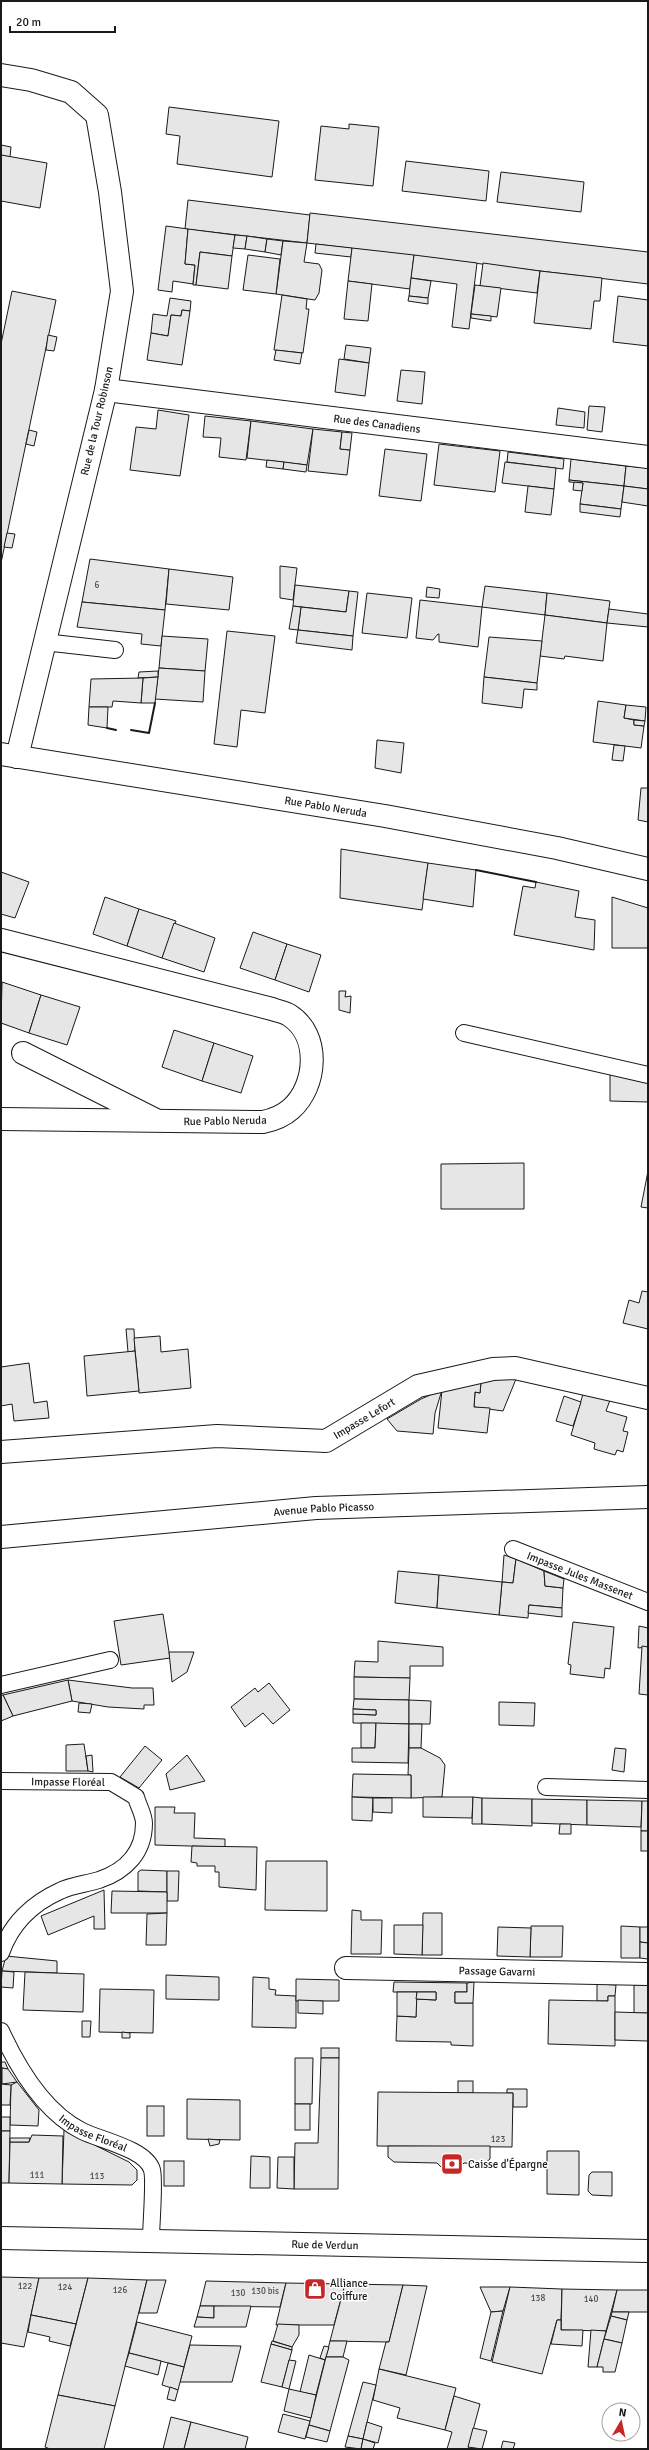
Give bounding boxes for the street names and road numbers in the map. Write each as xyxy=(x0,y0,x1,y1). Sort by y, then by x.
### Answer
street label: Rue de la Tour Robinson xyxy=(78,365,116,477)
street label: Rue des Canadiens xyxy=(333,412,421,435)
street label: Rue Pablo Neruda xyxy=(284,793,368,820)
street label: Rue Pablo Neruda xyxy=(183,1114,267,1128)
street label: Impasse Lefort xyxy=(331,1395,397,1442)
street label: Avenue Pablo Picasso xyxy=(273,1500,375,1518)
street label: Impasse Jules Massenet xyxy=(525,1549,635,1602)
street label: Impasse Floréal xyxy=(31,1775,105,1788)
street label: Passage Gavarni xyxy=(459,1964,535,1978)
street label: Impasse Floréal xyxy=(56,2112,129,2154)
street label: Rue de Verdun xyxy=(291,2237,359,2252)

